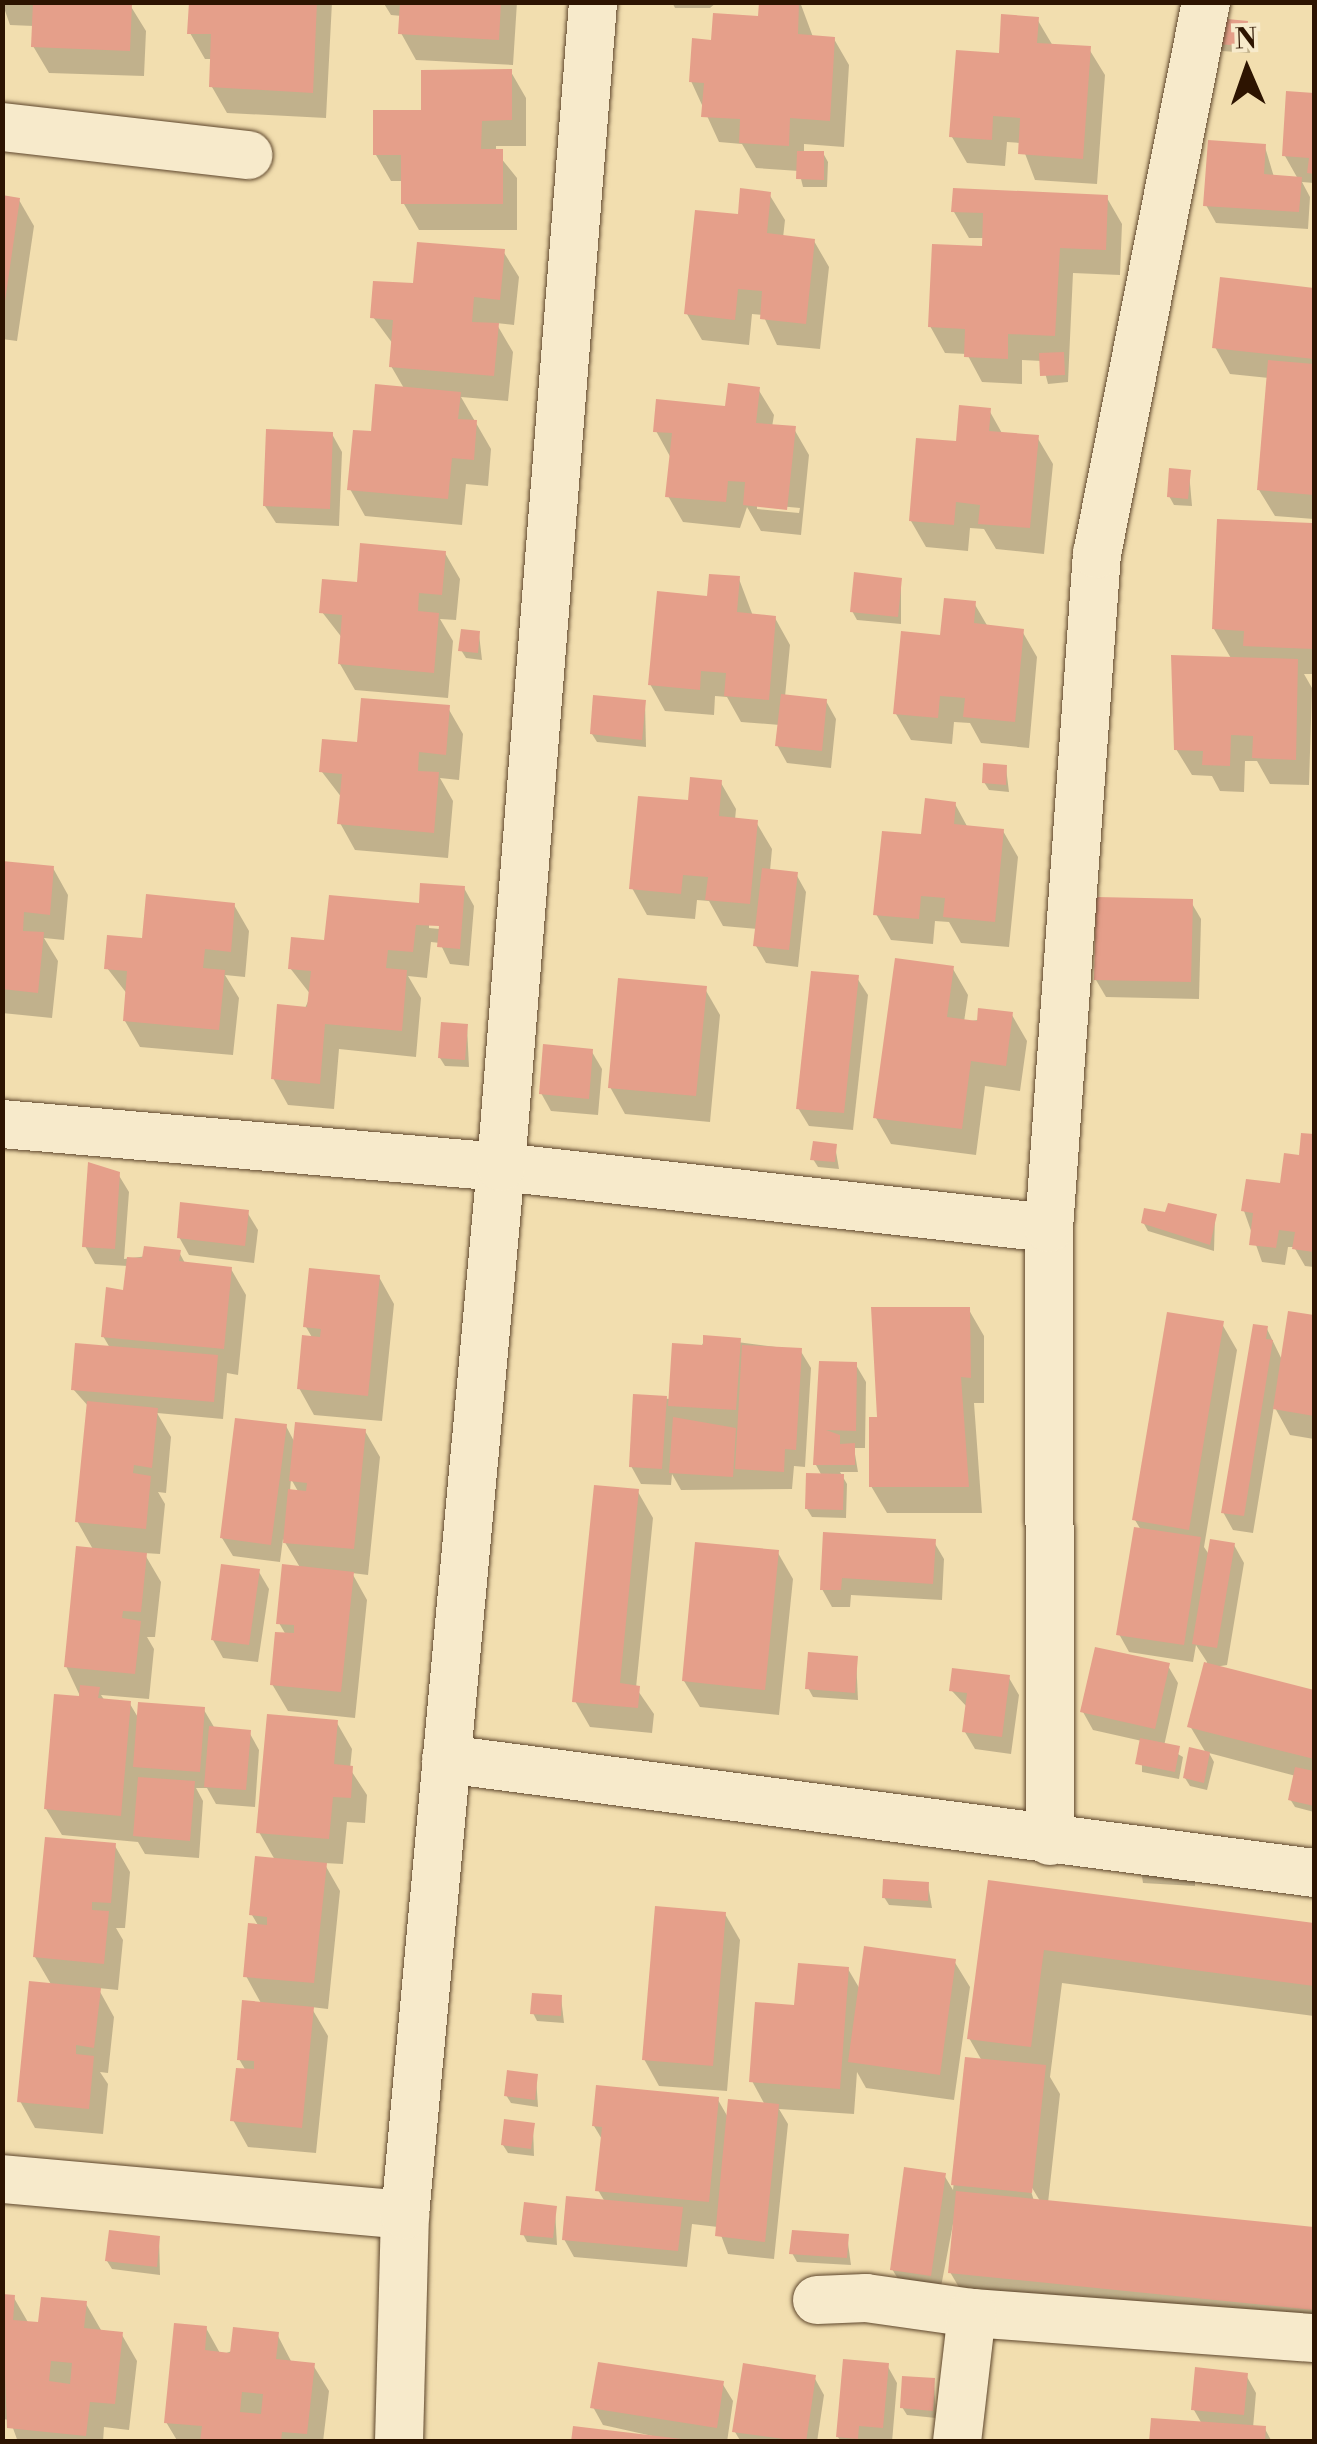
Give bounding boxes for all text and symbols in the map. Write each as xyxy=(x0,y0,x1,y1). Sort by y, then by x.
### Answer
north arrow xyxy=(1197,20,1297,120)
text: N xyxy=(1234,22,1258,57)

